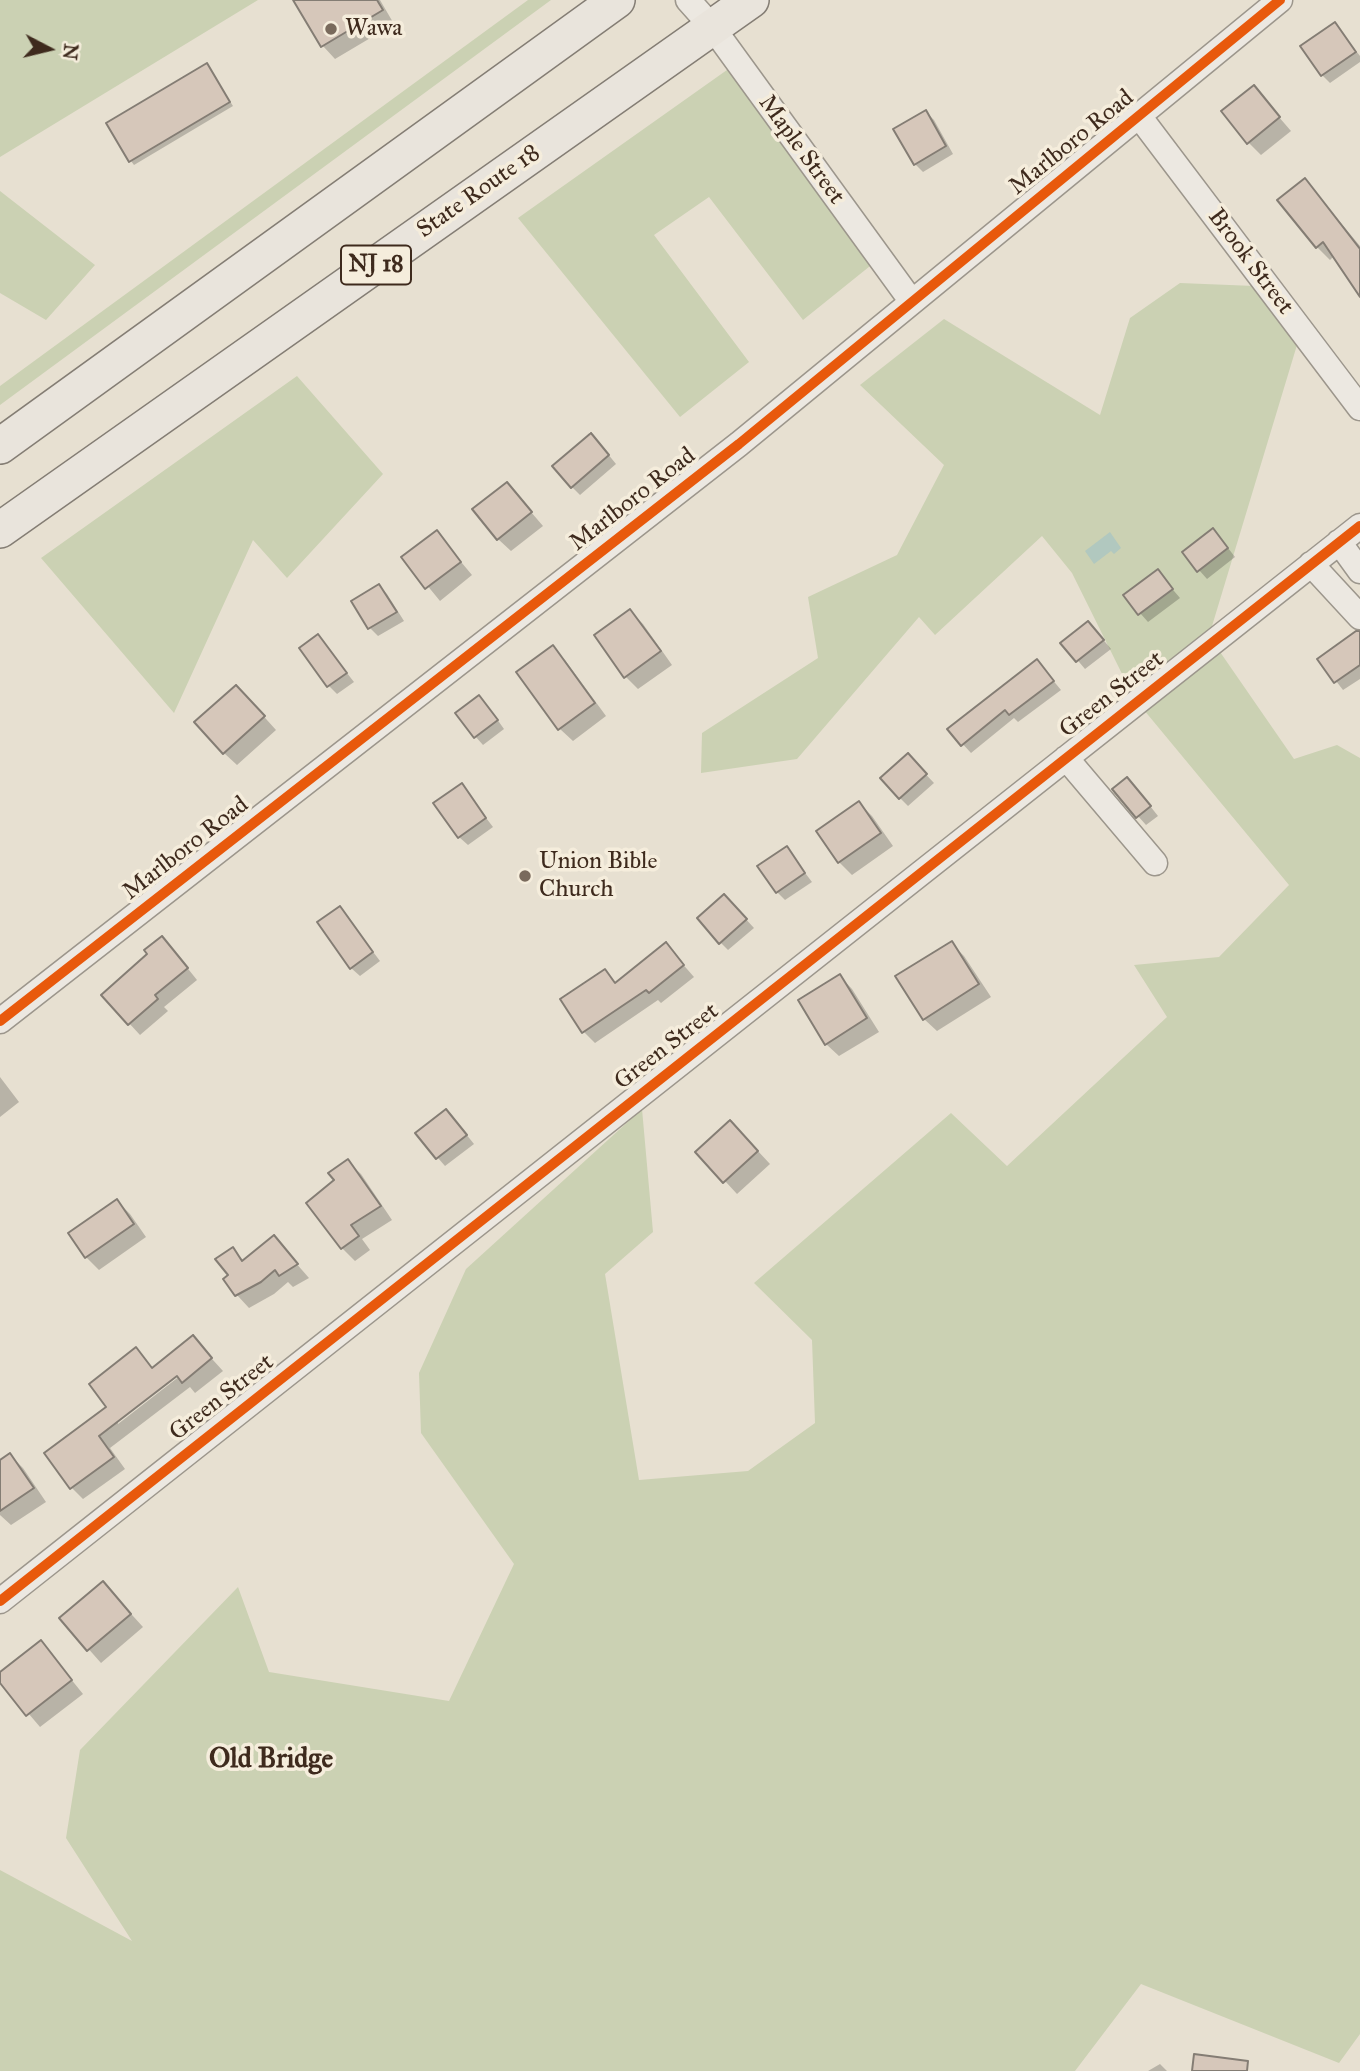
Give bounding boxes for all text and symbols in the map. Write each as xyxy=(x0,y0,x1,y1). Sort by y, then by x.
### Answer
north arrow xyxy=(14,14,84,84)
place label: Wawa xyxy=(345,15,402,43)
marker: Wawa xyxy=(323,21,339,37)
text: N xyxy=(58,42,83,61)
street label: Marlboro Road xyxy=(1004,84,1140,202)
street label: Maple Street xyxy=(752,90,850,210)
street label: State Route 18 xyxy=(412,139,546,245)
street label: Brook Street xyxy=(1201,203,1299,321)
road number: NJ 18 xyxy=(341,246,411,284)
street label: Marlboro Road xyxy=(564,442,702,558)
street label: Green Street xyxy=(1054,645,1170,745)
street label: Marlboro Road xyxy=(117,791,255,907)
place label: Union Bible Church xyxy=(539,848,658,904)
marker: Union Bible Church xyxy=(517,868,533,884)
street label: Green Street xyxy=(609,997,725,1097)
street label: Green Street xyxy=(164,1348,280,1448)
district label: Old Bridge xyxy=(209,1743,333,1777)

